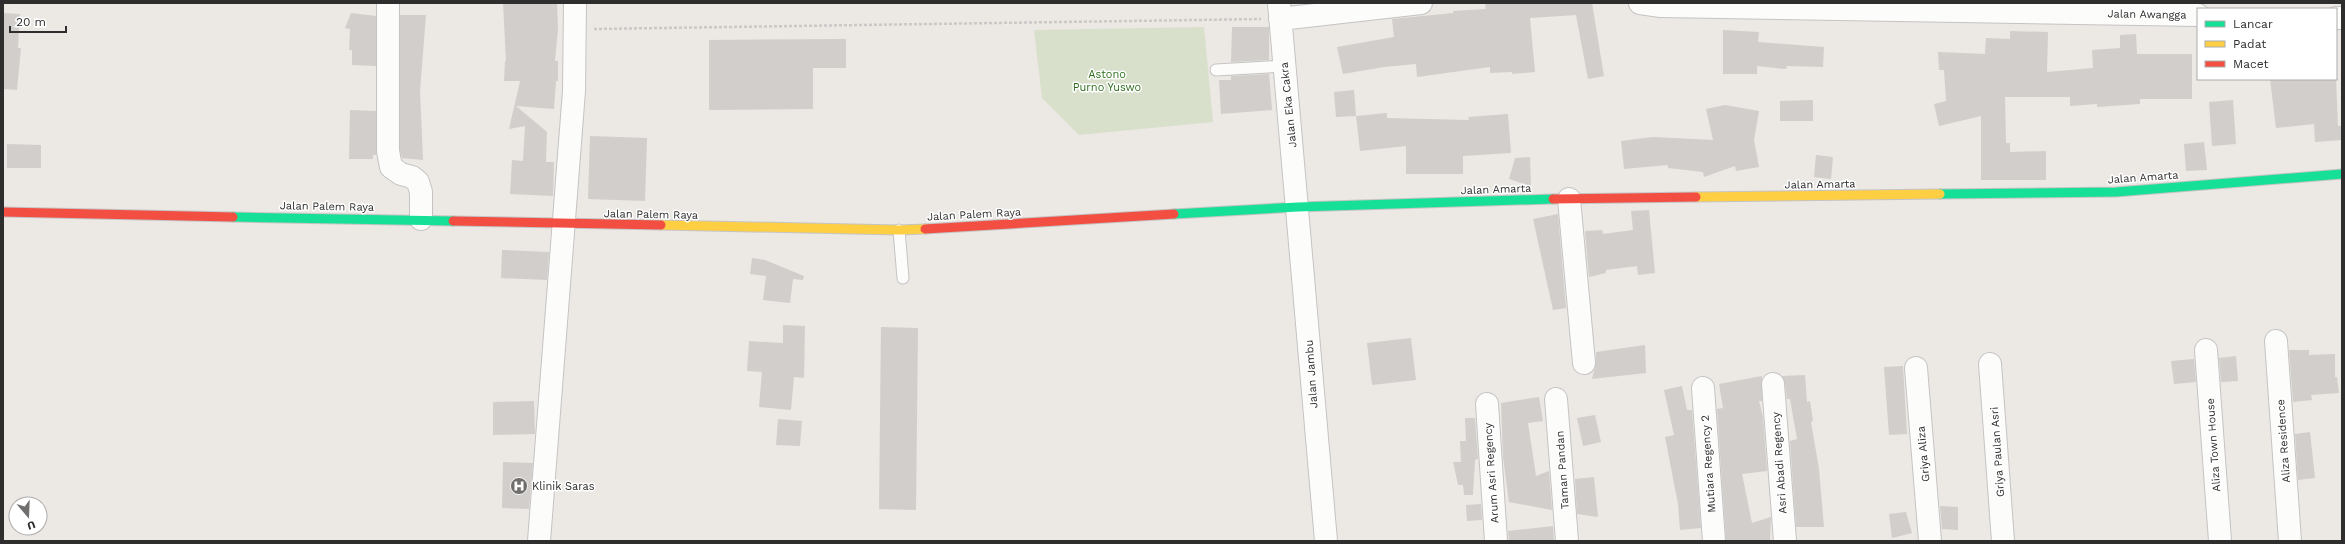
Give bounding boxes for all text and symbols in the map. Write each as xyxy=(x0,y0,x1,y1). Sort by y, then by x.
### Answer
street label: Jalan Awangga xyxy=(2107,7,2187,22)
scale bar xyxy=(10,8,66,34)
legend xyxy=(2197,8,2337,80)
text: 20 m xyxy=(16,15,46,29)
text: Lancar xyxy=(2233,17,2273,31)
text: Padat xyxy=(2233,37,2266,51)
text: Macet xyxy=(2233,57,2268,71)
street label: Jalan Eka Cakra xyxy=(1278,62,1299,148)
park label: Astono Purno Yuswo xyxy=(1073,68,1141,94)
street label: Jalan Amarta xyxy=(2107,169,2179,186)
street label: Jalan Amarta xyxy=(1784,177,1856,192)
street label: Jalan Amarta xyxy=(1460,182,1532,197)
street label: Jalan Palem Raya xyxy=(280,199,374,214)
street label: Jalan Palem Raya xyxy=(927,206,1021,223)
street label: Jalan Palem Raya xyxy=(604,207,698,222)
street label: Jalan Jambu xyxy=(1303,339,1320,409)
street label: Aliza Town House xyxy=(2204,398,2223,492)
street label: Aliza Residence xyxy=(2274,399,2293,483)
street label: Griya Paulan Asri xyxy=(1988,406,2007,498)
street label: Asri Abadi Regency xyxy=(1769,411,1790,514)
street label: Mutiara Regency 2 xyxy=(1699,415,1718,513)
street label: Arum Asri Regency xyxy=(1481,422,1501,524)
street label: Griya Aliza xyxy=(1915,426,1932,482)
street label: Taman Pandan xyxy=(1553,430,1572,510)
hospital icon: Klinik Saras xyxy=(509,476,529,496)
place label: Klinik Saras xyxy=(532,480,595,493)
north arrow xyxy=(8,496,48,536)
text: U xyxy=(25,518,37,532)

